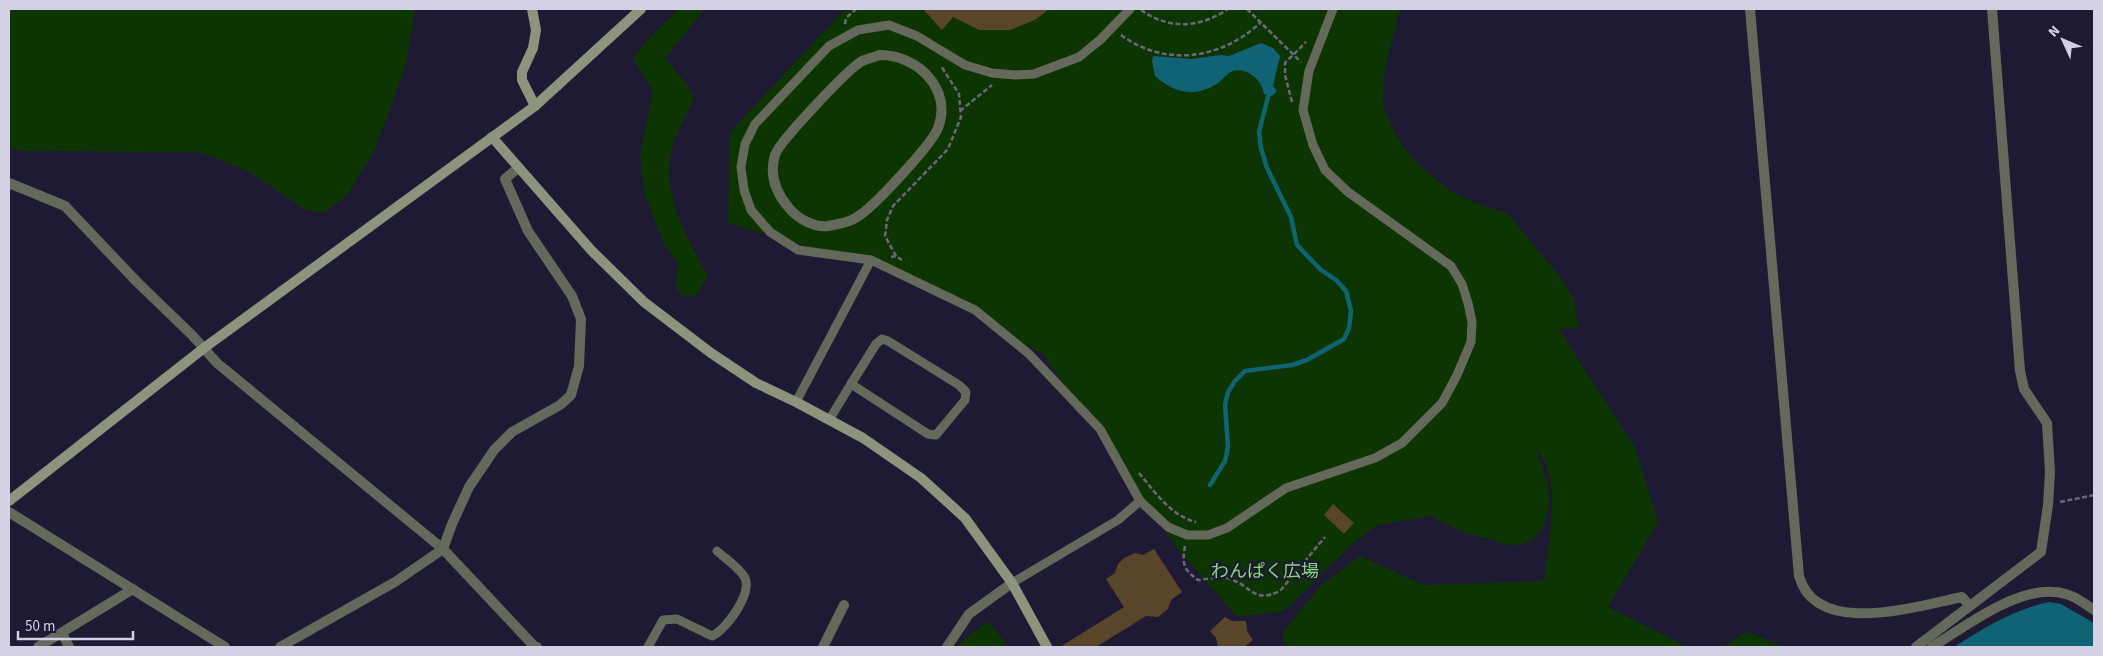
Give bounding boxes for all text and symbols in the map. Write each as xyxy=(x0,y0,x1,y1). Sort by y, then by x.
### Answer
north arrow xyxy=(2038,15,2088,65)
text: N xyxy=(2044,21,2065,42)
park label: わんぱく広場 xyxy=(1211,559,1319,584)
scale bar xyxy=(18,608,132,640)
text: 50 m xyxy=(25,616,55,637)

